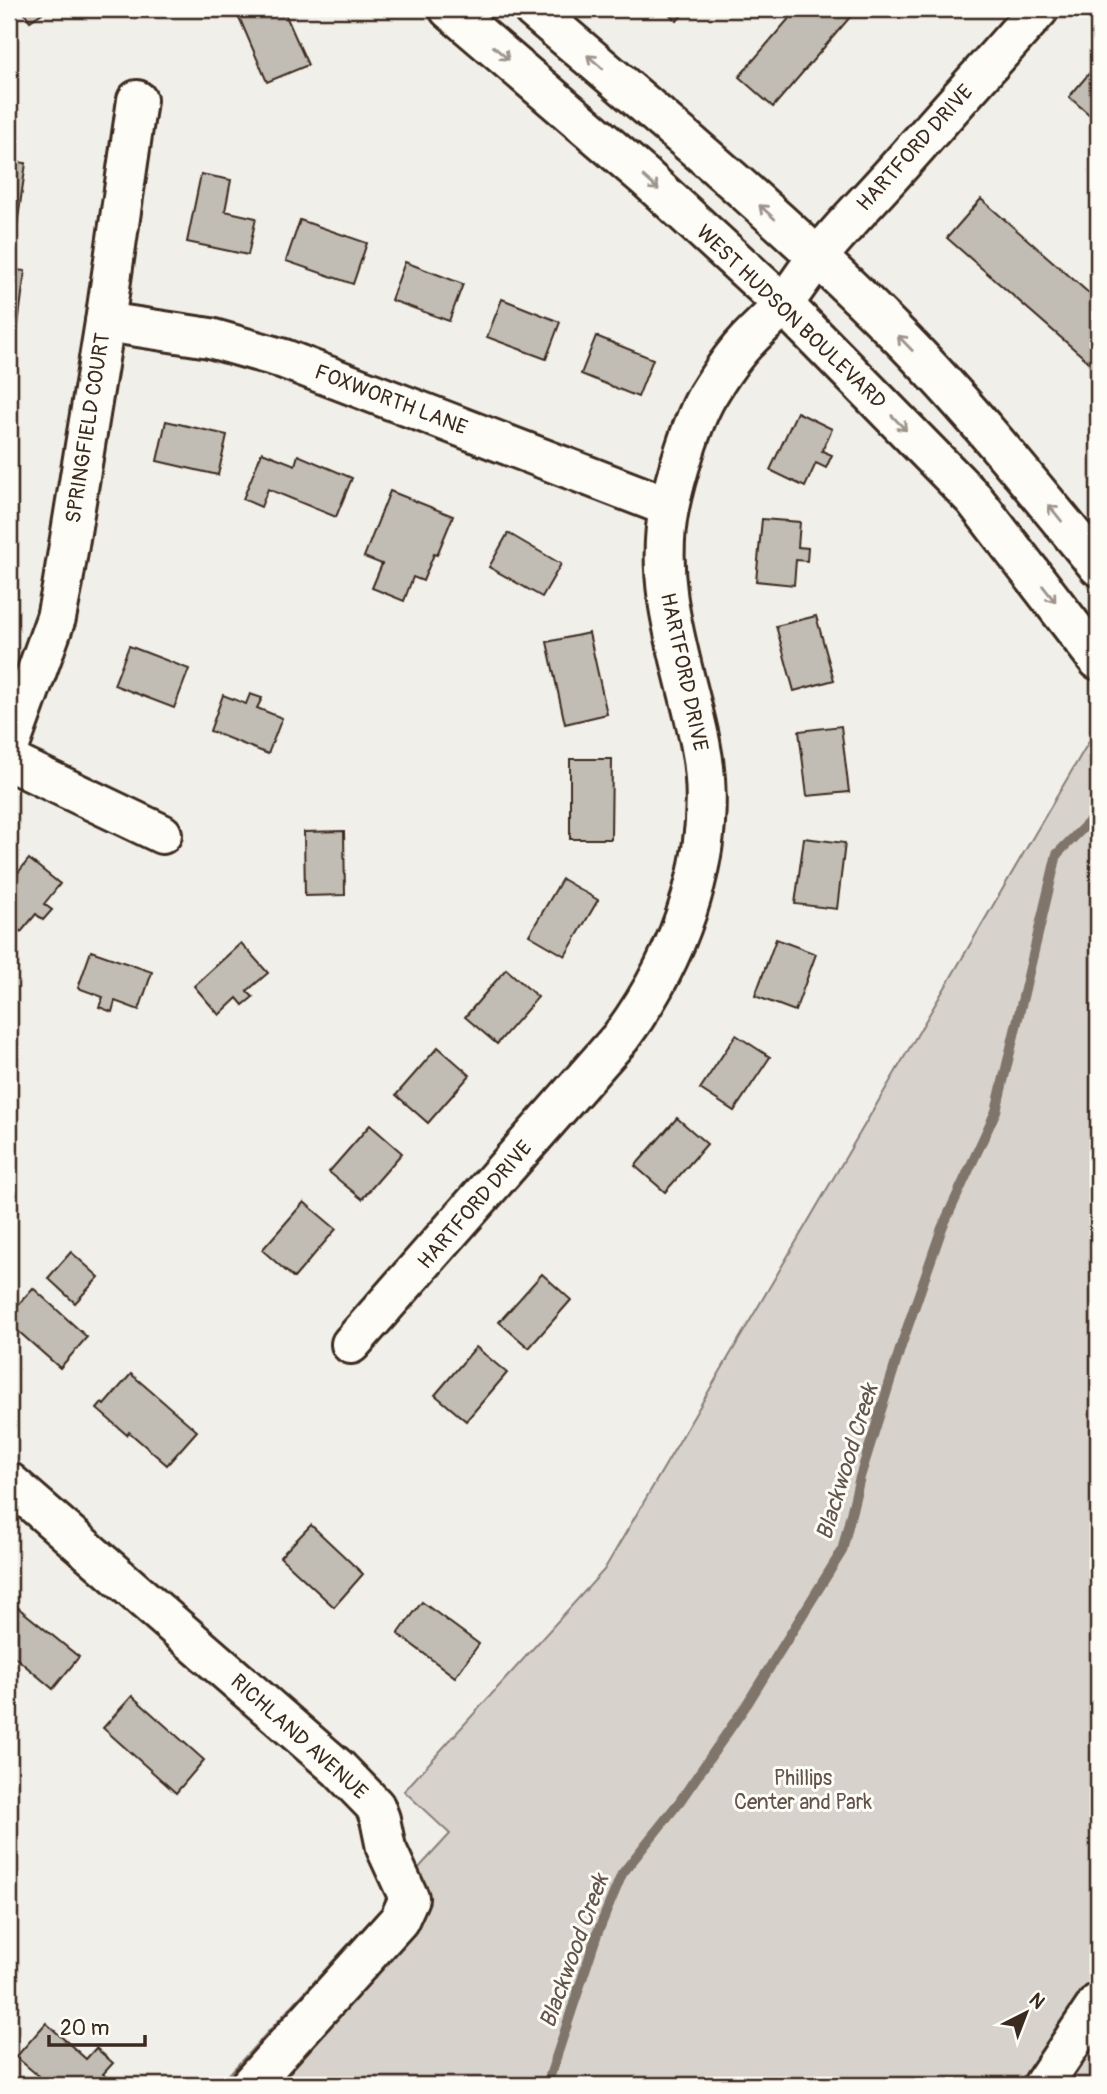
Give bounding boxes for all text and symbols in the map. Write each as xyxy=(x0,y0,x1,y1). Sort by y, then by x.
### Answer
one-way arrow xyxy=(492,45,510,61)
one-way arrow xyxy=(587,54,605,70)
street label: HARTFORD DRIVE xyxy=(851,79,979,217)
one-way arrow xyxy=(642,175,659,192)
one-way arrow xyxy=(759,203,776,220)
street label: WEST HUDSON BOULEVARD xyxy=(690,219,892,415)
street label: SPRINGFIELD COURT xyxy=(60,331,116,525)
one-way arrow xyxy=(896,334,913,351)
street label: FOXWORTH LANE xyxy=(311,358,471,442)
one-way arrow xyxy=(891,414,908,431)
one-way arrow xyxy=(1047,504,1063,522)
one-way arrow xyxy=(1041,584,1056,603)
street label: HARTFORD DRIVE xyxy=(654,590,714,754)
street label: HARTFORD DRIVE xyxy=(412,1135,538,1275)
water label: Blackwood Creek xyxy=(810,1378,885,1543)
street label: RICHLAND AVENUE xyxy=(225,1668,373,1806)
park label: Phillips Center and Park xyxy=(734,1765,872,1816)
water label: Blackwood Creek xyxy=(533,1868,616,2032)
north arrow xyxy=(992,1979,1062,2048)
text: N xyxy=(1024,1988,1050,2014)
scale bar xyxy=(49,2003,145,2047)
text: 20 m xyxy=(60,2015,109,2042)

